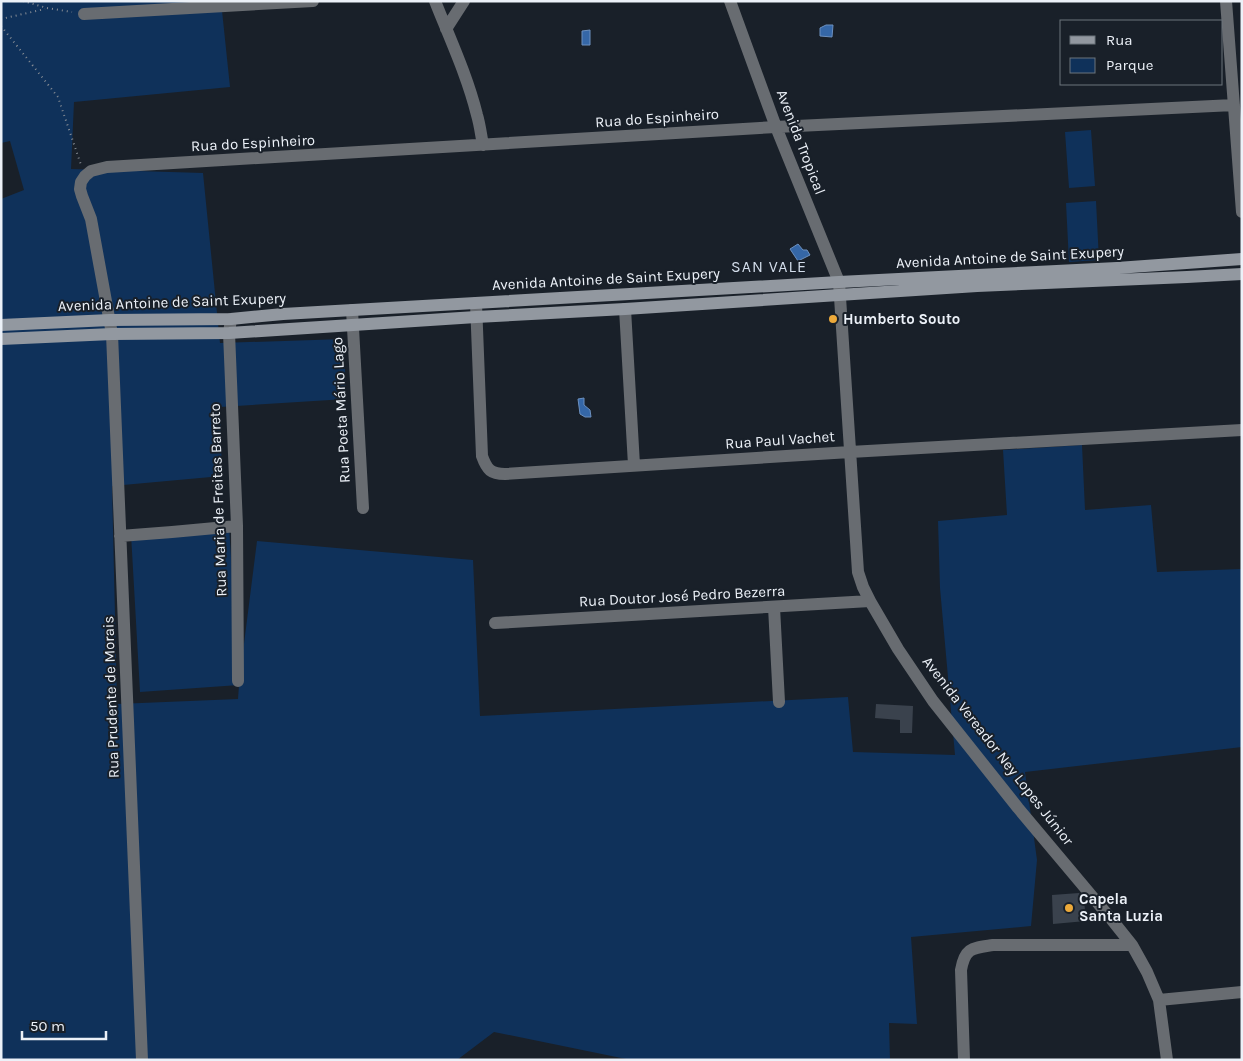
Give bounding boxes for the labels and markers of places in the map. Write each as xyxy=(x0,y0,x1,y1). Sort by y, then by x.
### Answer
place label: Humberto Souto xyxy=(843,310,960,328)
marker: Humberto Souto xyxy=(827,313,839,325)
place label: Capela Santa Luzia xyxy=(1079,890,1163,925)
marker: Capela Santa Luzia xyxy=(1063,902,1075,914)

